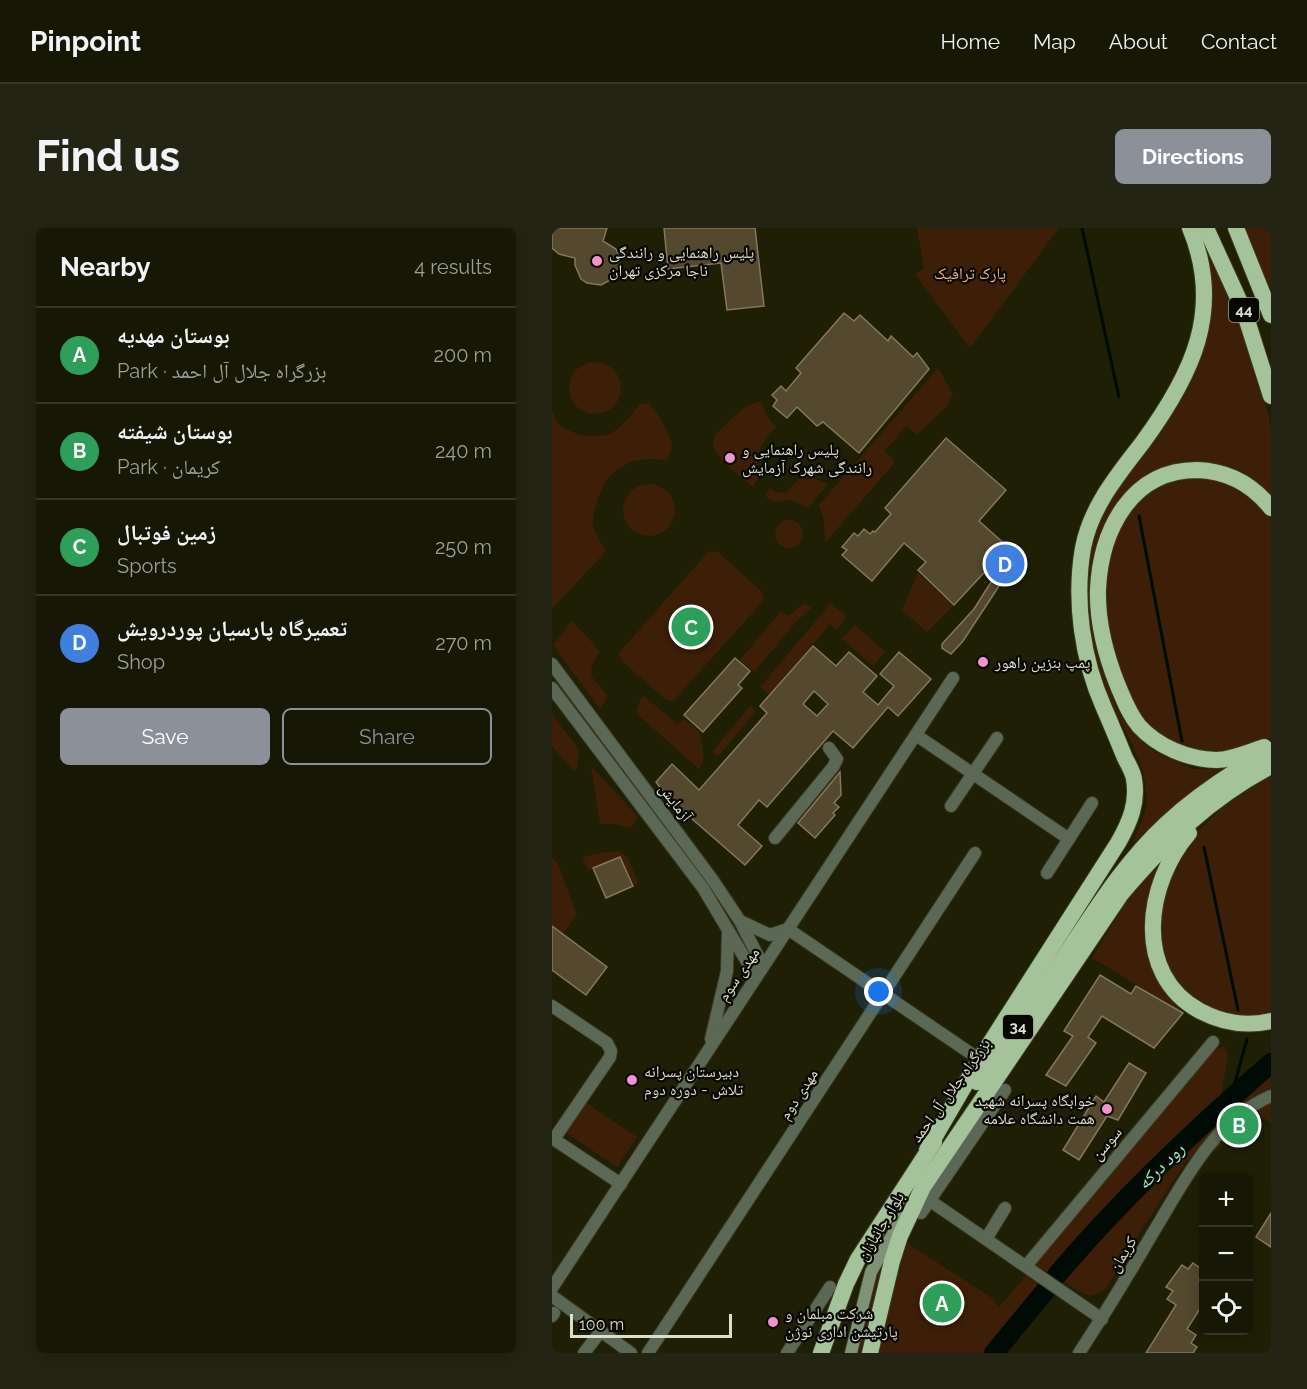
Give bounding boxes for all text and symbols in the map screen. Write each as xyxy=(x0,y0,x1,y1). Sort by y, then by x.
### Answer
text: Pinpoint xyxy=(30,25,141,58)
text: Home xyxy=(941,29,1000,54)
text: Map xyxy=(1033,29,1076,54)
text: About xyxy=(1109,29,1168,54)
text: Contact xyxy=(1201,29,1277,54)
button: Directions xyxy=(1115,129,1271,184)
text: Find us xyxy=(36,132,180,181)
place label: پلیس راهنمایی و رانندگی ناجا مرکزی تهران xyxy=(609,243,755,281)
text: Nearby xyxy=(60,252,150,282)
marker: پلیس راهنمایی و رانندگی ناجا مرکزی تهران xyxy=(590,254,604,268)
text: 4 results xyxy=(414,255,492,279)
park label: پارک ترافیک xyxy=(934,264,1006,283)
road number: 44 xyxy=(1229,298,1259,322)
text: بوستان مهدیه xyxy=(117,322,230,348)
text: A xyxy=(73,343,86,367)
text: 200 m xyxy=(434,343,492,367)
text: Park · بزرگراه جلال آل احمد xyxy=(117,359,326,383)
text: بوستان شیفته xyxy=(117,418,233,444)
text: B xyxy=(73,439,86,463)
text: 240 m xyxy=(435,439,492,463)
place label: پلیس راهنمایی و رانندگی شهرک آزمایش xyxy=(742,440,872,478)
marker: پلیس راهنمایی و رانندگی شهرک آزمایش xyxy=(723,451,737,465)
text: Park · کریمان xyxy=(117,455,220,479)
text: زمین فوتبال xyxy=(117,519,216,545)
text: C xyxy=(73,535,86,559)
text: 250 m xyxy=(435,535,492,559)
pin: D xyxy=(986,542,1024,586)
text: Sports xyxy=(117,554,177,578)
pin: C xyxy=(672,604,710,650)
text: تعمیرگاه پارسیان پوردرویش xyxy=(117,615,347,641)
text: D xyxy=(72,631,87,655)
text: 270 m xyxy=(435,631,492,655)
text: Shop xyxy=(117,650,165,674)
place label: پمپ بنزین راهور xyxy=(994,653,1091,673)
marker: پمپ بنزین راهور xyxy=(976,655,990,669)
button: Save xyxy=(60,708,270,765)
button: Share xyxy=(282,708,492,765)
street label: آزمایش xyxy=(654,779,697,827)
street label: مهدی سوم xyxy=(714,944,764,1005)
your location xyxy=(864,977,893,1006)
road number: 34 xyxy=(1003,1015,1033,1039)
street label: بزرگراه جلال آل احمد xyxy=(906,1035,995,1146)
place label: دبیرستان پسرانه تلاش - دوره دوم xyxy=(644,1062,743,1100)
street label: مهدی دوم xyxy=(775,1065,823,1124)
marker: دبیرستان پسرانه تلاش - دوره دوم xyxy=(625,1073,639,1087)
place label: خوابگاه پسرانه شهید همت دانشگاه علامه xyxy=(975,1091,1095,1128)
marker: خوابگاه پسرانه شهید همت دانشگاه علامه xyxy=(1100,1102,1114,1116)
pin: B xyxy=(1220,1102,1258,1148)
street label: سوسن xyxy=(1087,1123,1127,1165)
water label: رود درکه xyxy=(1133,1138,1189,1193)
map controls xyxy=(1199,1173,1253,1335)
button: + xyxy=(1199,1173,1253,1227)
street label: بلوار جانبازان xyxy=(853,1189,909,1264)
button: − xyxy=(1199,1227,1253,1281)
street label: کریمان xyxy=(1104,1233,1142,1276)
pin: A xyxy=(922,1280,962,1326)
button: locate xyxy=(1199,1281,1253,1335)
place label: شرکت مبلمان و پارتیشن اداری نوژن xyxy=(785,1304,898,1342)
scale bar xyxy=(570,1311,732,1338)
text: 100 m xyxy=(579,1315,624,1334)
marker: شرکت مبلمان و پارتیشن اداری نوژن xyxy=(766,1315,780,1329)

